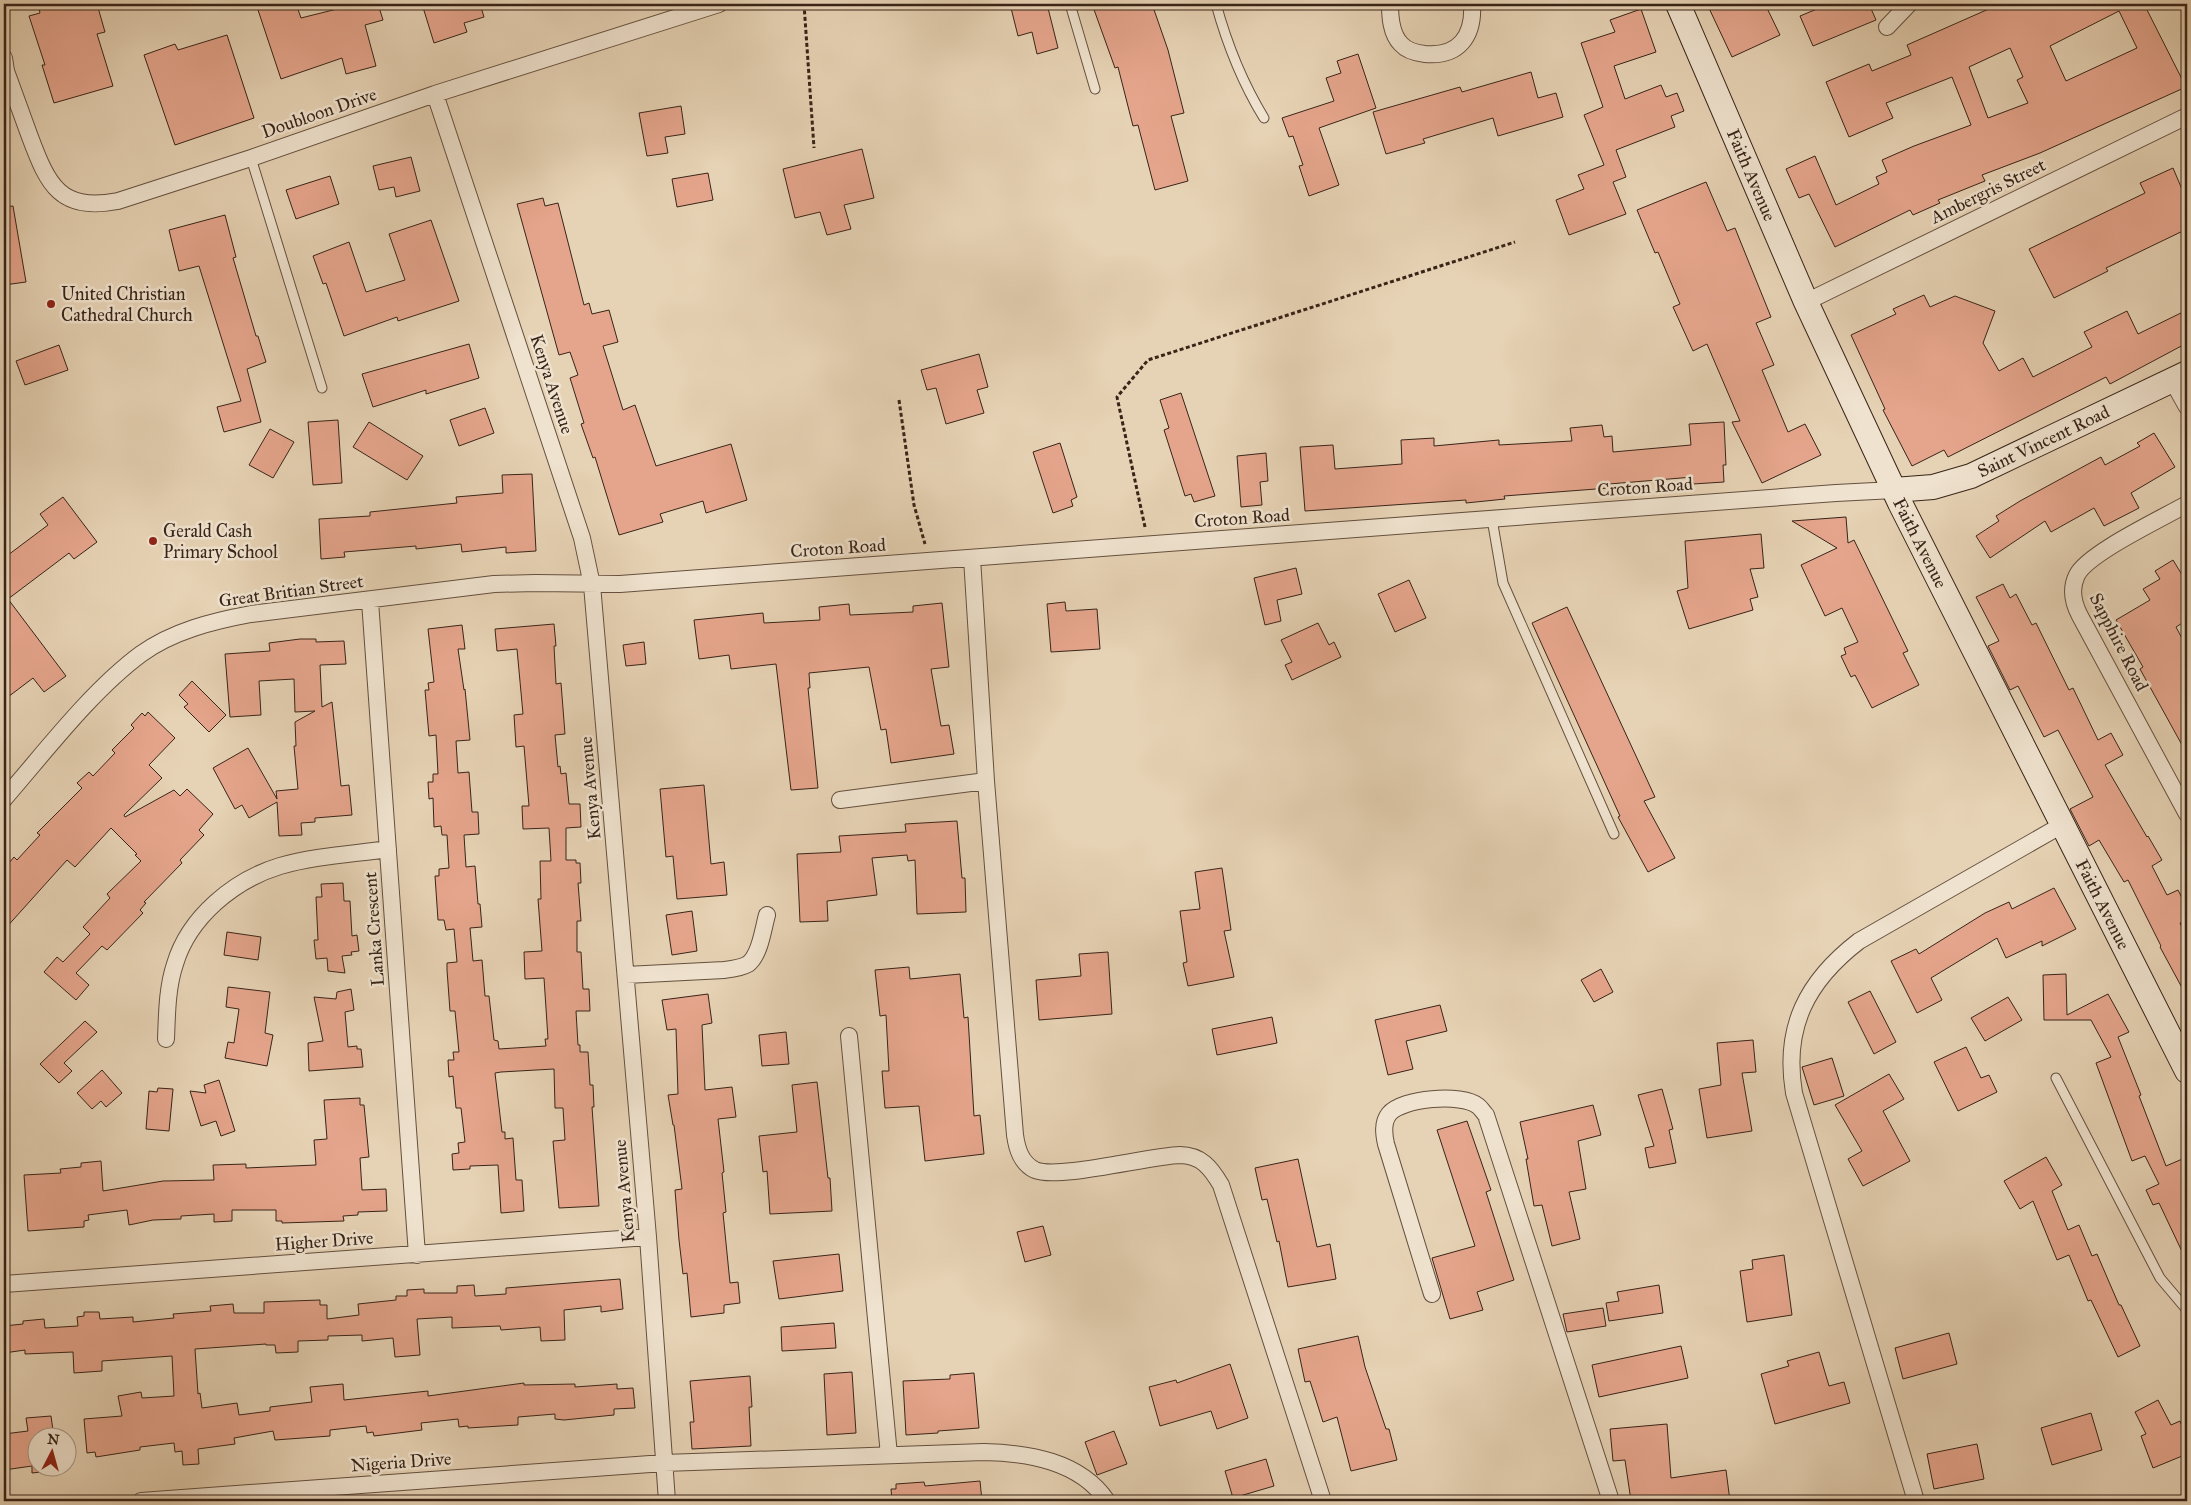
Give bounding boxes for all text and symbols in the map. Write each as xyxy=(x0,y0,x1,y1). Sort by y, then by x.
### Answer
street label: Doubloon Drive xyxy=(259,83,379,143)
street label: Faith Avenue xyxy=(1722,125,1781,224)
street label: Ambergris Street xyxy=(1926,153,2050,230)
place label: United Christian Cathedral Church xyxy=(61,283,193,326)
marker: United Christian Cathedral Church xyxy=(45,298,57,310)
street label: Kenya Avenue xyxy=(526,331,578,437)
street label: Saint Vincent Road xyxy=(1974,401,2113,482)
street label: Croton Road xyxy=(1597,473,1693,501)
street label: Faith Avenue xyxy=(1888,494,1952,592)
street label: Croton Road xyxy=(1194,504,1290,532)
place label: Gerald Cash Primary School xyxy=(163,520,278,563)
street label: Croton Road xyxy=(790,534,886,562)
marker: Gerald Cash Primary School xyxy=(147,535,159,547)
street label: Great Britian Street xyxy=(217,570,365,612)
street label: Sapphire Road xyxy=(2085,589,2153,695)
street label: Kenya Avenue xyxy=(575,736,605,840)
street label: Faith Avenue xyxy=(2071,856,2135,953)
street label: Lanka Crescent xyxy=(359,870,389,987)
street label: Kenya Avenue xyxy=(609,1139,639,1243)
street label: Higher Drive xyxy=(274,1227,374,1256)
north arrow xyxy=(28,1428,78,1478)
text: N xyxy=(47,1430,60,1449)
street label: Nigeria Drive xyxy=(350,1448,452,1477)

